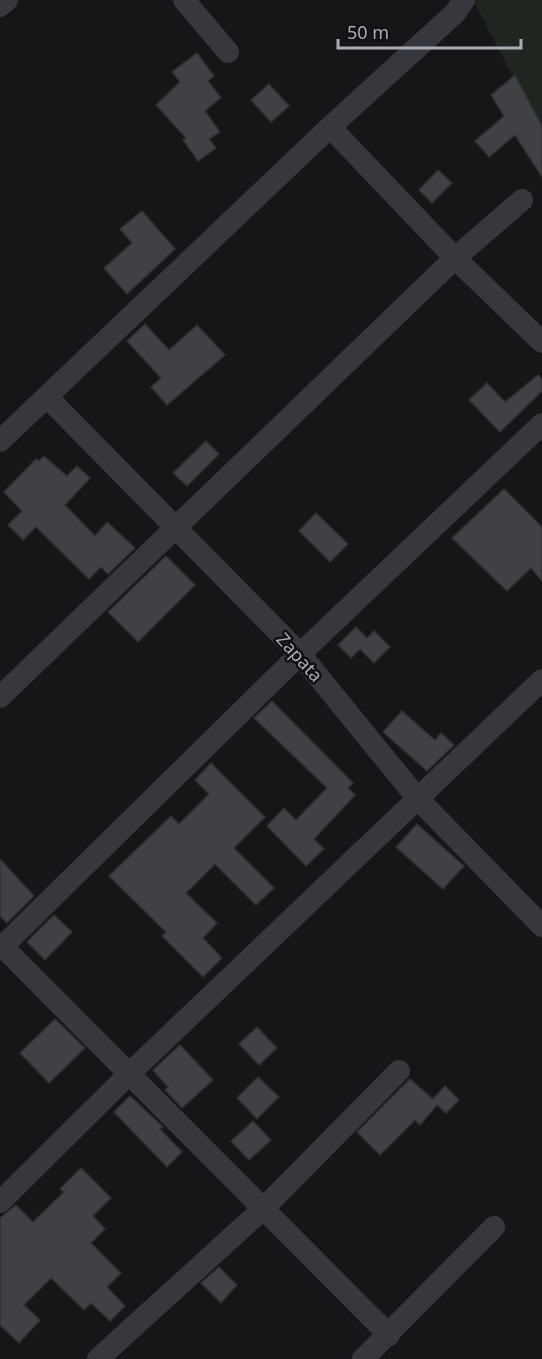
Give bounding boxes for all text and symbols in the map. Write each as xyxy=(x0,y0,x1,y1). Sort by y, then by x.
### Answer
scale bar xyxy=(338,12,521,50)
text: 50 m xyxy=(347,20,389,44)
street label: Zapata xyxy=(272,627,328,687)

